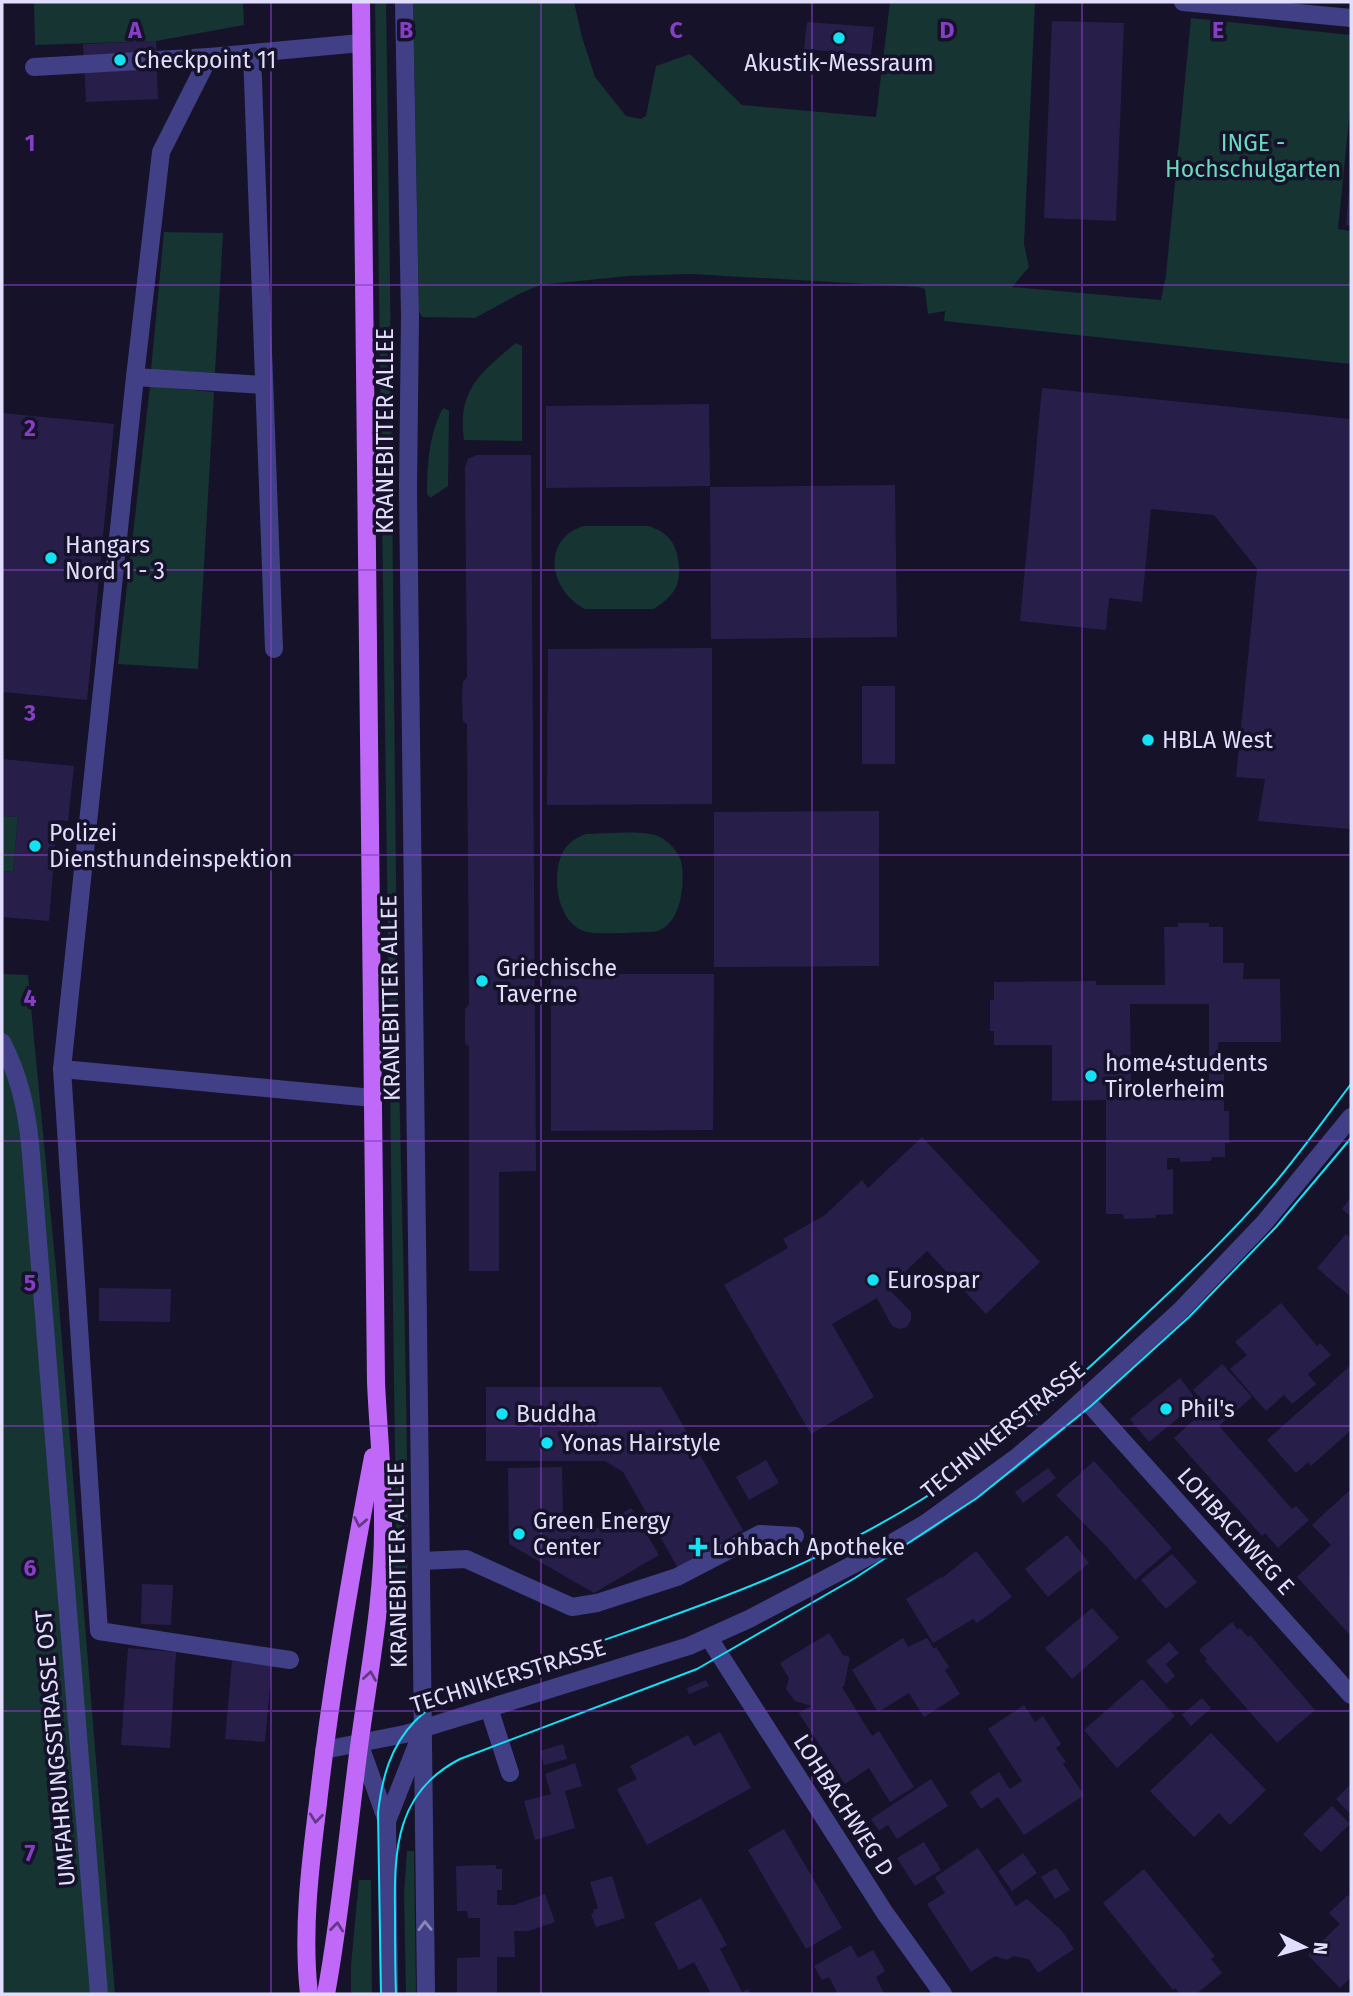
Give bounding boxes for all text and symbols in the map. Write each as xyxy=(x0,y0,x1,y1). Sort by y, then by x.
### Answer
text: A xyxy=(127,16,142,44)
text: B xyxy=(399,16,413,44)
text: C xyxy=(669,16,683,44)
text: D xyxy=(940,16,955,44)
text: E xyxy=(1212,16,1224,44)
marker: Akustik-Messraum xyxy=(831,30,847,46)
place label: Checkpoint 11 xyxy=(134,46,277,74)
place label: Akustik-Messraum xyxy=(744,49,934,77)
marker: Checkpoint 11 xyxy=(112,52,128,68)
text: 1 xyxy=(25,129,35,157)
park label: INGE - Hochschulgarten xyxy=(1165,129,1341,183)
street label: KRANEBITTER ALLEE xyxy=(371,328,399,534)
text: 2 xyxy=(24,414,36,442)
place label: Hangars Nord 1 - 3 xyxy=(65,531,165,585)
marker: Hangars Nord 1 - 3 xyxy=(43,550,59,566)
text: 3 xyxy=(23,699,36,727)
place label: HBLA West xyxy=(1162,726,1273,754)
marker: HBLA West xyxy=(1140,732,1156,748)
place label: Polizei Diensthundeinspektion xyxy=(49,819,292,873)
marker: Polizei Diensthundeinspektion xyxy=(27,838,43,854)
street label: KRANEBITTER ALLEE xyxy=(374,895,406,1101)
place label: Griechische Taverne xyxy=(496,954,617,1008)
marker: Griechische Taverne xyxy=(474,973,490,989)
text: 4 xyxy=(24,984,37,1012)
place label: home4students Tirolerheim xyxy=(1105,1049,1268,1103)
marker: home4students Tirolerheim xyxy=(1083,1068,1099,1084)
place label: Eurospar xyxy=(887,1266,980,1294)
text: 5 xyxy=(24,1269,36,1297)
marker: Eurospar xyxy=(865,1272,881,1288)
street label: TECHNIKERSTRASSE xyxy=(915,1355,1091,1505)
place label: Phil's xyxy=(1180,1395,1235,1423)
place label: Buddha xyxy=(516,1400,597,1428)
marker: Phil's xyxy=(1158,1401,1174,1417)
marker: Buddha xyxy=(494,1406,510,1422)
place label: Yonas Hairstyle xyxy=(561,1429,721,1457)
marker: Yonas Hairstyle xyxy=(539,1435,555,1451)
street label: KRANEBITTER ALLEE xyxy=(381,1462,413,1668)
street label: LOHBACHWEG E xyxy=(1172,1462,1300,1600)
place label: Green Energy Center xyxy=(533,1507,671,1561)
one-way arrow xyxy=(354,1516,369,1528)
marker: Green Energy Center xyxy=(511,1526,527,1542)
place label: Lohbach Apotheke xyxy=(712,1533,905,1561)
marker: Lohbach Apotheke xyxy=(690,1539,706,1555)
text: 6 xyxy=(24,1554,37,1582)
street label: UMFAHRUNGSSTRASSE OST xyxy=(29,1608,81,1887)
street label: TECHNIKERSTRASSE xyxy=(407,1633,609,1719)
one-way arrow xyxy=(362,1670,377,1682)
street label: LOHBACHWEG D xyxy=(788,1729,900,1881)
one-way arrow xyxy=(309,1813,324,1824)
text: 7 xyxy=(25,1839,36,1867)
north arrow xyxy=(1269,1912,1339,1982)
one-way arrow xyxy=(417,1920,433,1931)
one-way arrow xyxy=(329,1921,344,1933)
text: N xyxy=(1308,1941,1332,1956)

